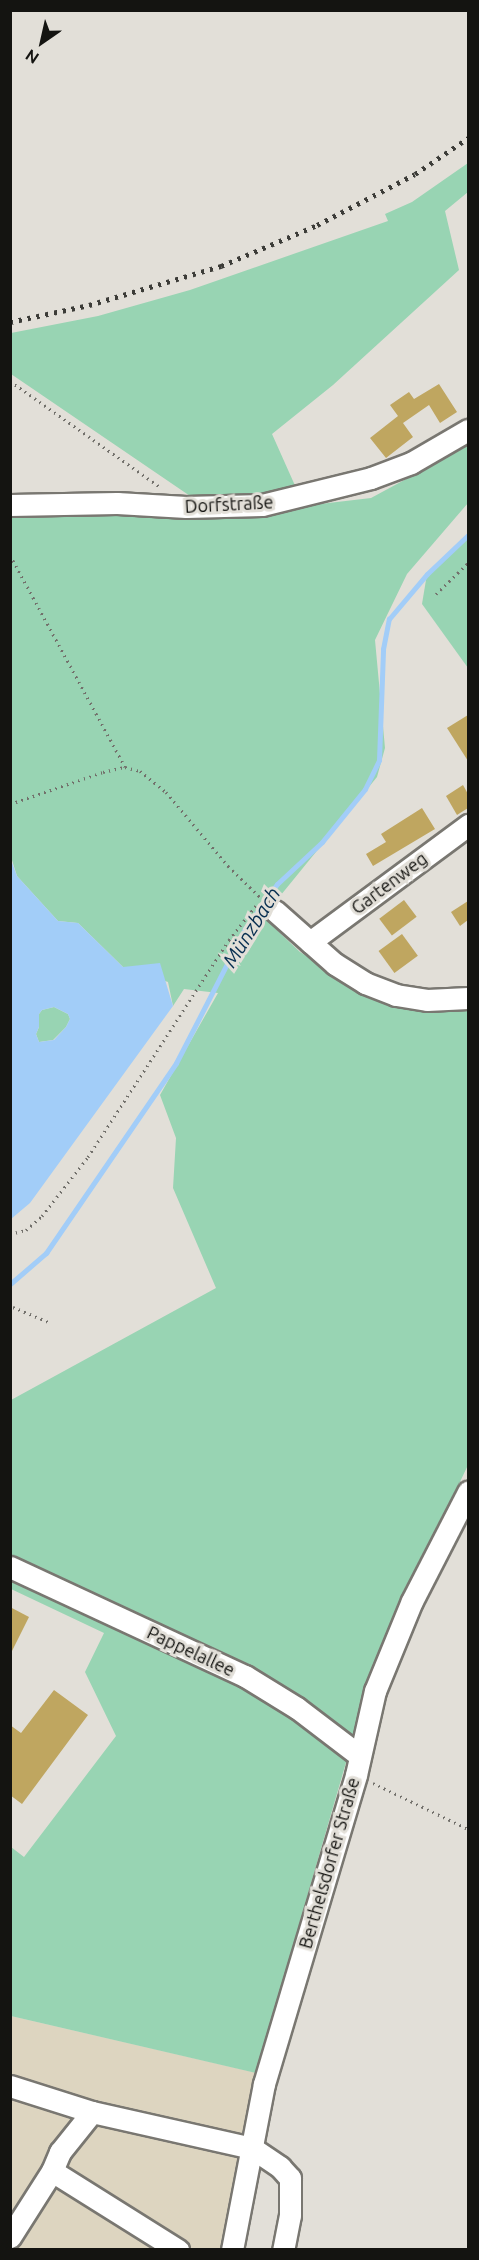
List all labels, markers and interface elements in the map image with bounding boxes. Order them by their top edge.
north arrow [12,12,72,72]
text: N [22,46,42,68]
street label: Dorfstraße [184,491,274,517]
street label: Gartenweg [347,847,431,919]
water label: Münzbach [217,883,285,971]
street label: Pappelallee [144,1621,238,1681]
street label: Berthelsdorfer Straße [294,1775,364,1951]

